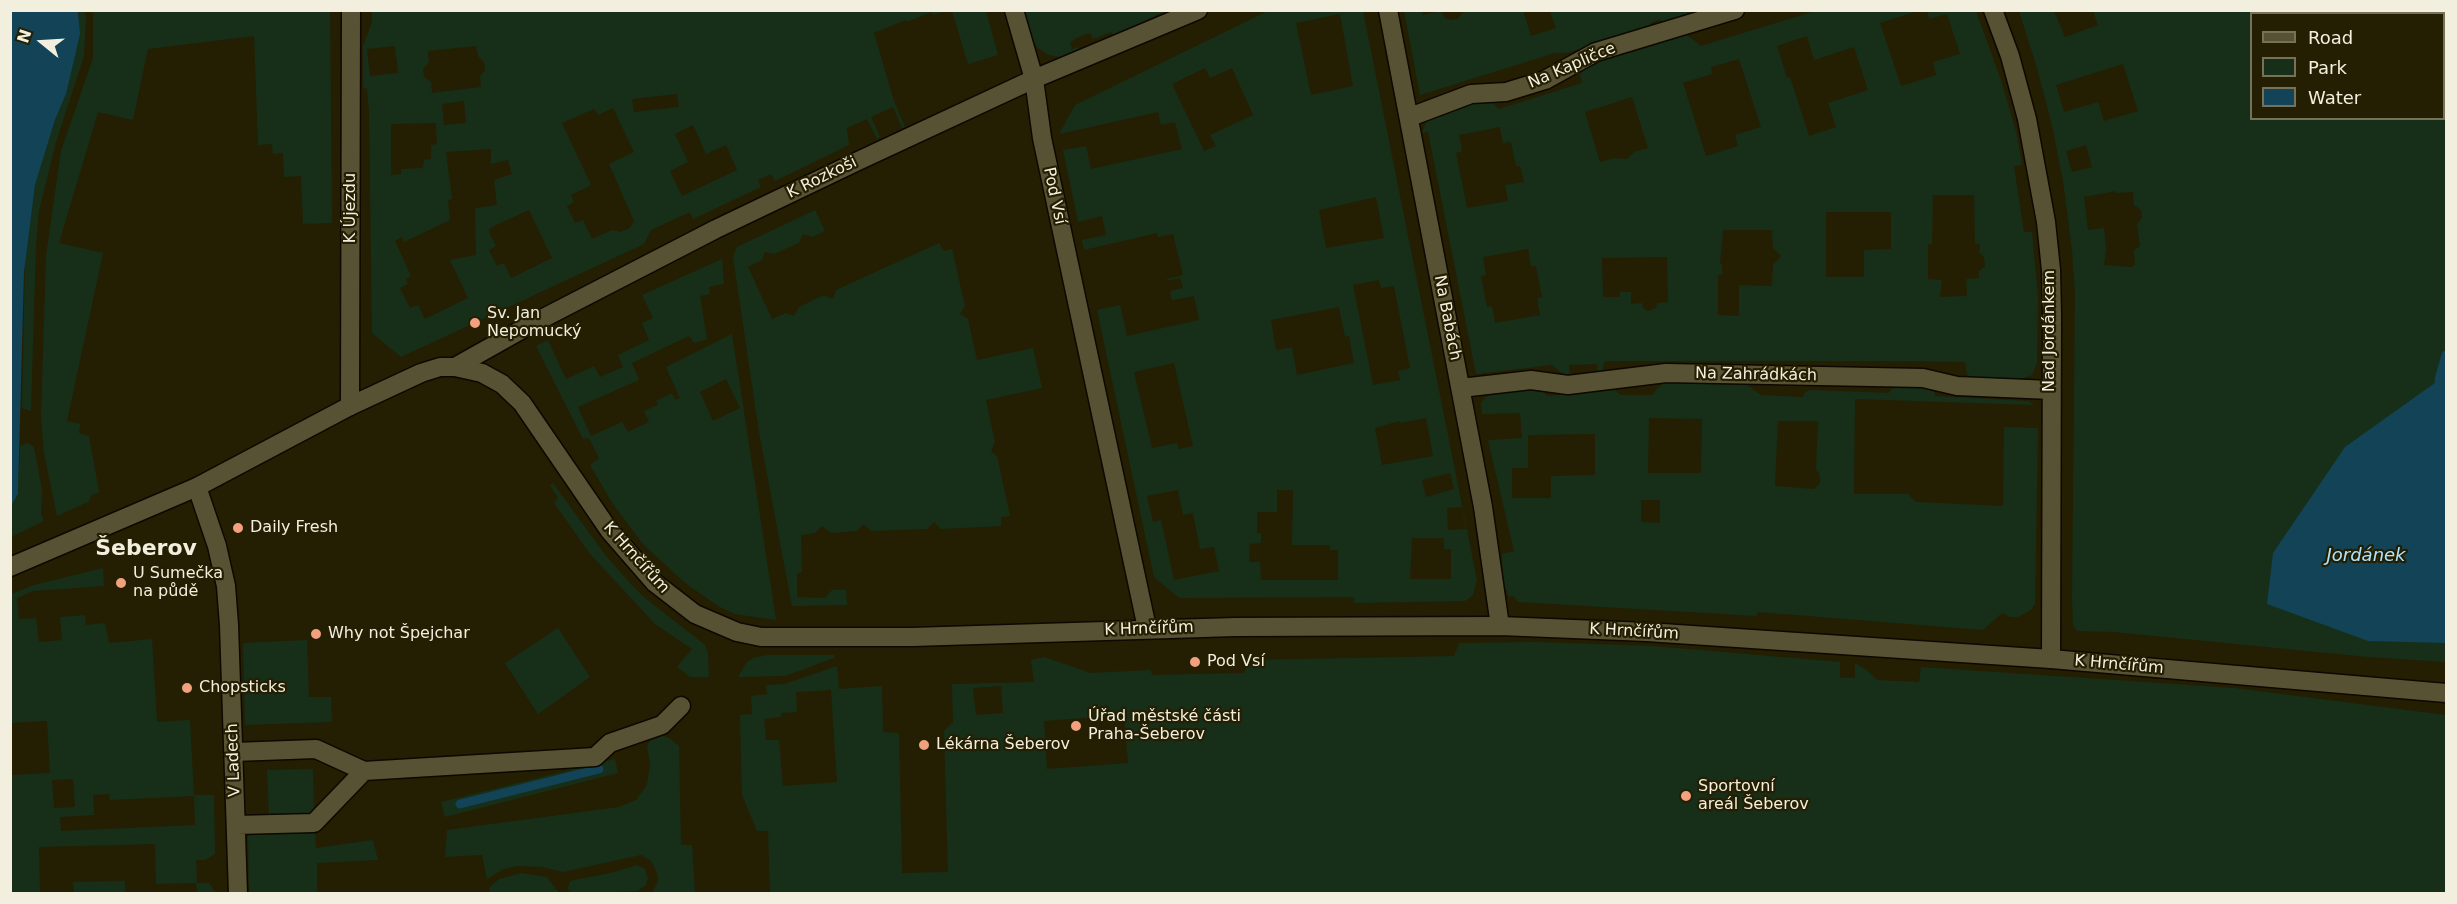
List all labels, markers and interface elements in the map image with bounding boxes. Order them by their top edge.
north arrow [12,12,72,72]
legend [2250,12,2445,120]
text: N [13,27,36,46]
text: Road [2308,27,2353,48]
street label: Na Kapličce [1525,39,1619,93]
text: Park [2308,57,2347,78]
text: Water [2308,87,2361,108]
street label: K Rozkoši [784,153,860,203]
street label: Pod Vsí [1039,166,1069,226]
street label: K Újezdu [341,173,361,243]
street label: Nad Jordánkem [2040,270,2060,392]
street label: Na Babách [1429,274,1465,362]
place label: Sv. Jan Nepomucký [487,304,581,342]
marker: Sv. Jan Nepomucký [468,316,482,330]
street label: Na Zahrádkách [1695,364,1817,386]
place label: Daily Fresh [250,518,338,538]
street label: K Hrnčířům [599,518,673,598]
marker: Daily Fresh [231,521,245,535]
district label: Šeberov [95,536,197,562]
water label: Jordánek [2326,545,2406,567]
place label: U Sumečka na půdě [133,564,223,602]
marker: U Sumečka na půdě [114,576,128,590]
street label: K Hrnčířům [1104,618,1194,640]
street label: K Hrnčířům [1589,620,1679,644]
place label: Why not Špejchar [328,624,470,644]
marker: Why not Špejchar [309,627,323,641]
place label: Pod Vsí [1207,652,1265,672]
street label: K Hrnčířům [2074,652,2164,678]
marker: Pod Vsí [1188,655,1202,669]
place label: Chopsticks [199,678,286,698]
marker: Chopsticks [180,681,194,695]
place label: Úřad městské části Praha-Šeberov [1088,707,1241,745]
marker: Úřad městské části Praha-Šeberov [1069,719,1083,733]
street label: V Ladech [223,723,245,797]
place label: Lékárna Šeberov [936,735,1070,755]
marker: Lékárna Šeberov [917,738,931,752]
place label: Sportovní areál Šeberov [1698,777,1809,815]
marker: Sportovní areál Šeberov [1679,789,1693,803]

